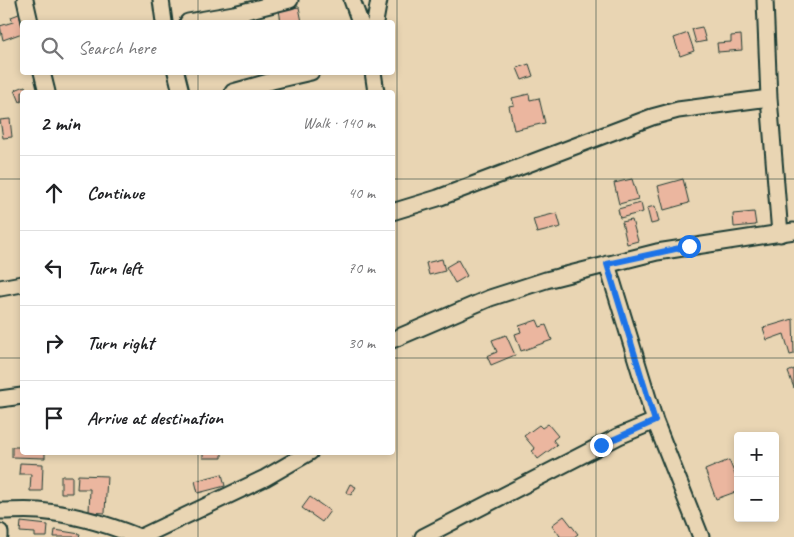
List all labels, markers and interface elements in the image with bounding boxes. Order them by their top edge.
search box [20,20,395,75]
icon: search [38,34,66,62]
text: Search here [78,36,155,60]
text: 2 min [40,110,80,136]
text: Walk · 140 m [303,113,375,133]
icon: ahead [40,179,68,207]
text: Continue [87,181,144,205]
text: 40 m [348,183,375,203]
route start [678,235,701,258]
icon: left [40,254,68,282]
text: Turn left [87,256,142,280]
text: 70 m [348,258,375,278]
icon: right [40,329,68,357]
text: Turn right [87,331,154,355]
text: 30 m [348,333,375,353]
icon: arrive [40,404,68,432]
text: Arrive at destination [87,406,223,430]
map controls [734,432,779,522]
button: + [734,432,779,477]
route end [590,434,613,457]
button: − [734,477,779,522]

